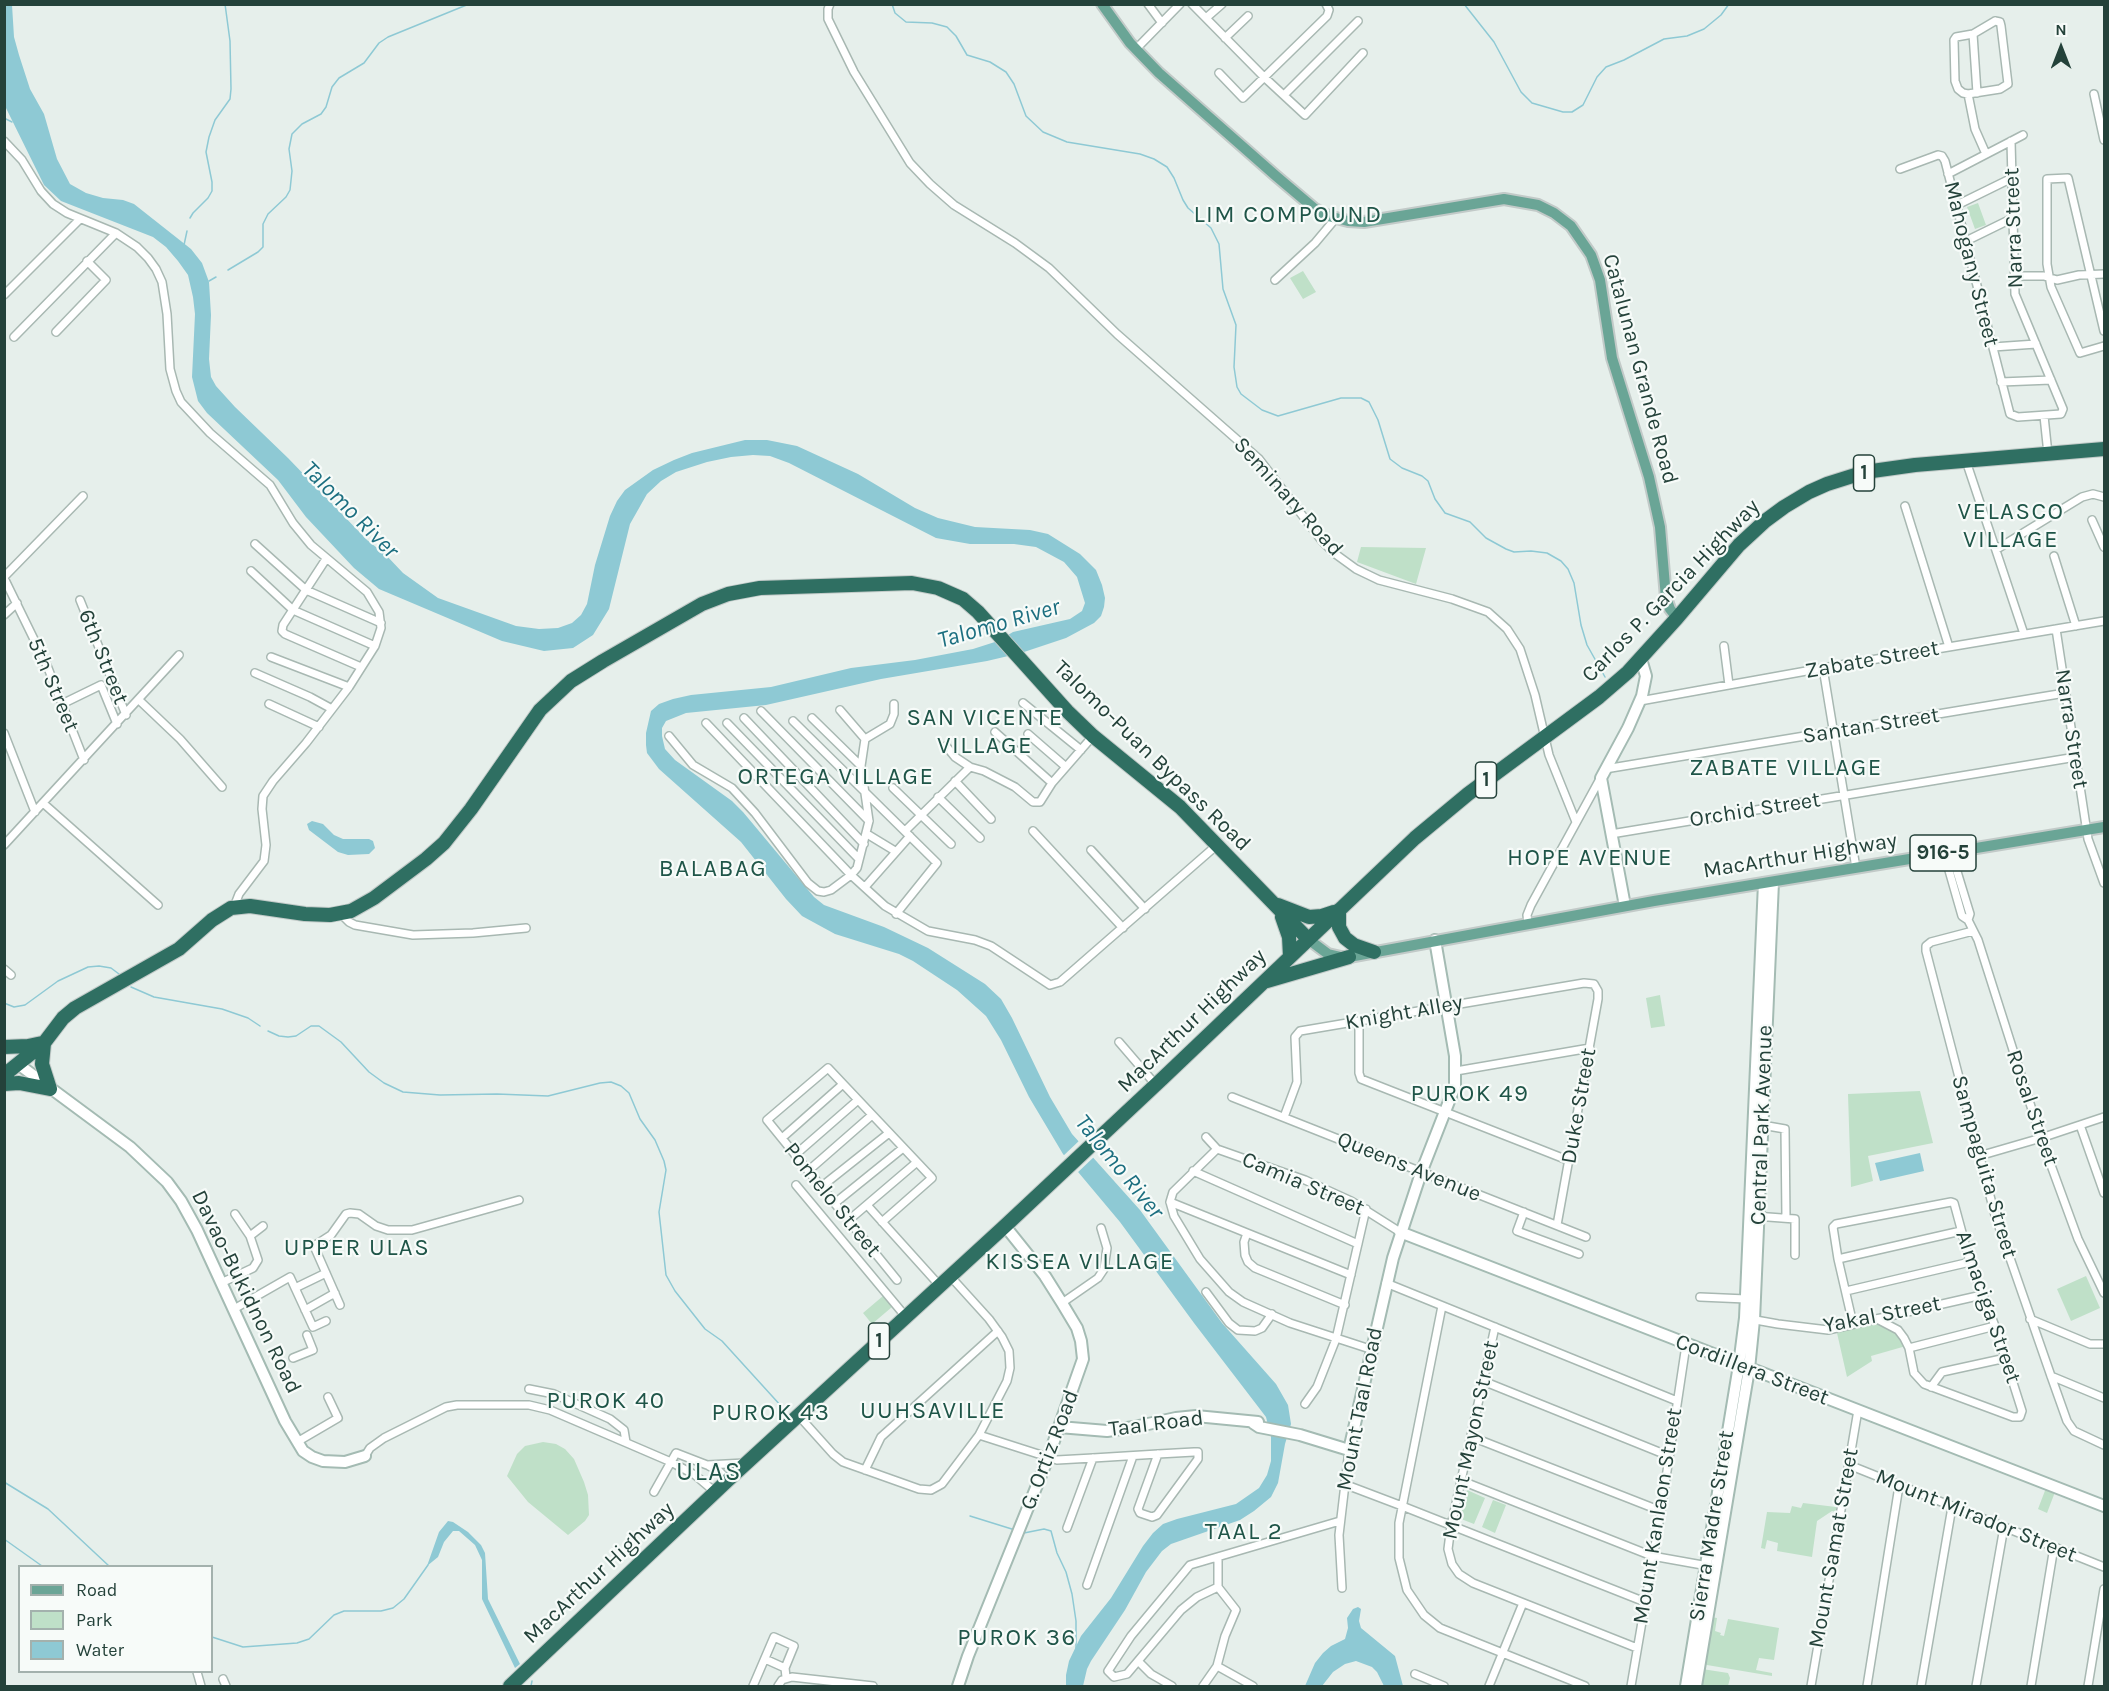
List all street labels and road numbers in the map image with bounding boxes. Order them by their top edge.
street label: Narra Street [1999,167,2029,289]
street label: Mahogany Street [1938,178,2004,350]
street label: Catalunan Grande Road [1597,251,1683,487]
street label: Seminary Road [1228,432,1348,562]
road number: 1 [1854,455,1874,491]
street label: Carlos P. Garcia Highway [1577,494,1765,688]
street label: 6th Street [72,606,134,708]
street label: 5th Street [21,634,85,736]
street label: Zabate Street [1803,635,1941,685]
street label: Talomo-Puan Bypass Road [1048,655,1256,857]
street label: Narra Street [2049,667,2093,791]
street label: Santan Street [1801,702,1941,750]
road number: 1 [1476,762,1496,798]
street label: Orchid Street [1688,787,1822,833]
street label: MacArthur Highway [1701,828,1899,884]
road number: 916-5 [1910,835,1976,871]
street label: MacArthur Highway [1112,943,1272,1099]
street label: Knight Alley [1343,990,1465,1036]
street label: Central Park Avenue [1745,1025,1779,1225]
street label: Duke Street [1556,1046,1602,1166]
street label: Rosal Street [2000,1047,2064,1169]
street label: Sampaguita Street [1945,1072,2023,1262]
street label: Queens Avenue [1333,1126,1485,1208]
street label: Pomelo Street [778,1137,886,1263]
street label: Camia Street [1238,1146,1368,1222]
street label: Davao-Bukidnon Road [185,1186,307,1398]
street label: Almaciga Street [1950,1227,2026,1387]
street label: Yakal Street [1821,1291,1943,1339]
road number: 1 [868,1323,890,1359]
street label: Mount Taal Road [1331,1325,1389,1493]
street label: Cordillera Street [1671,1329,1833,1411]
street label: Mount Mayon Street [1437,1338,1505,1542]
street label: G. Ortiz Road [1015,1386,1085,1514]
street label: Taal Road [1107,1405,1205,1443]
street label: Mount Kanlaon Street [1628,1406,1688,1626]
street label: Sierra Madre Street [1684,1429,1740,1623]
street label: Mount Samat Street [1803,1446,1865,1650]
street label: Mount Mirador Street [1872,1464,2080,1568]
street label: MacArthur Highway [518,1497,680,1649]

